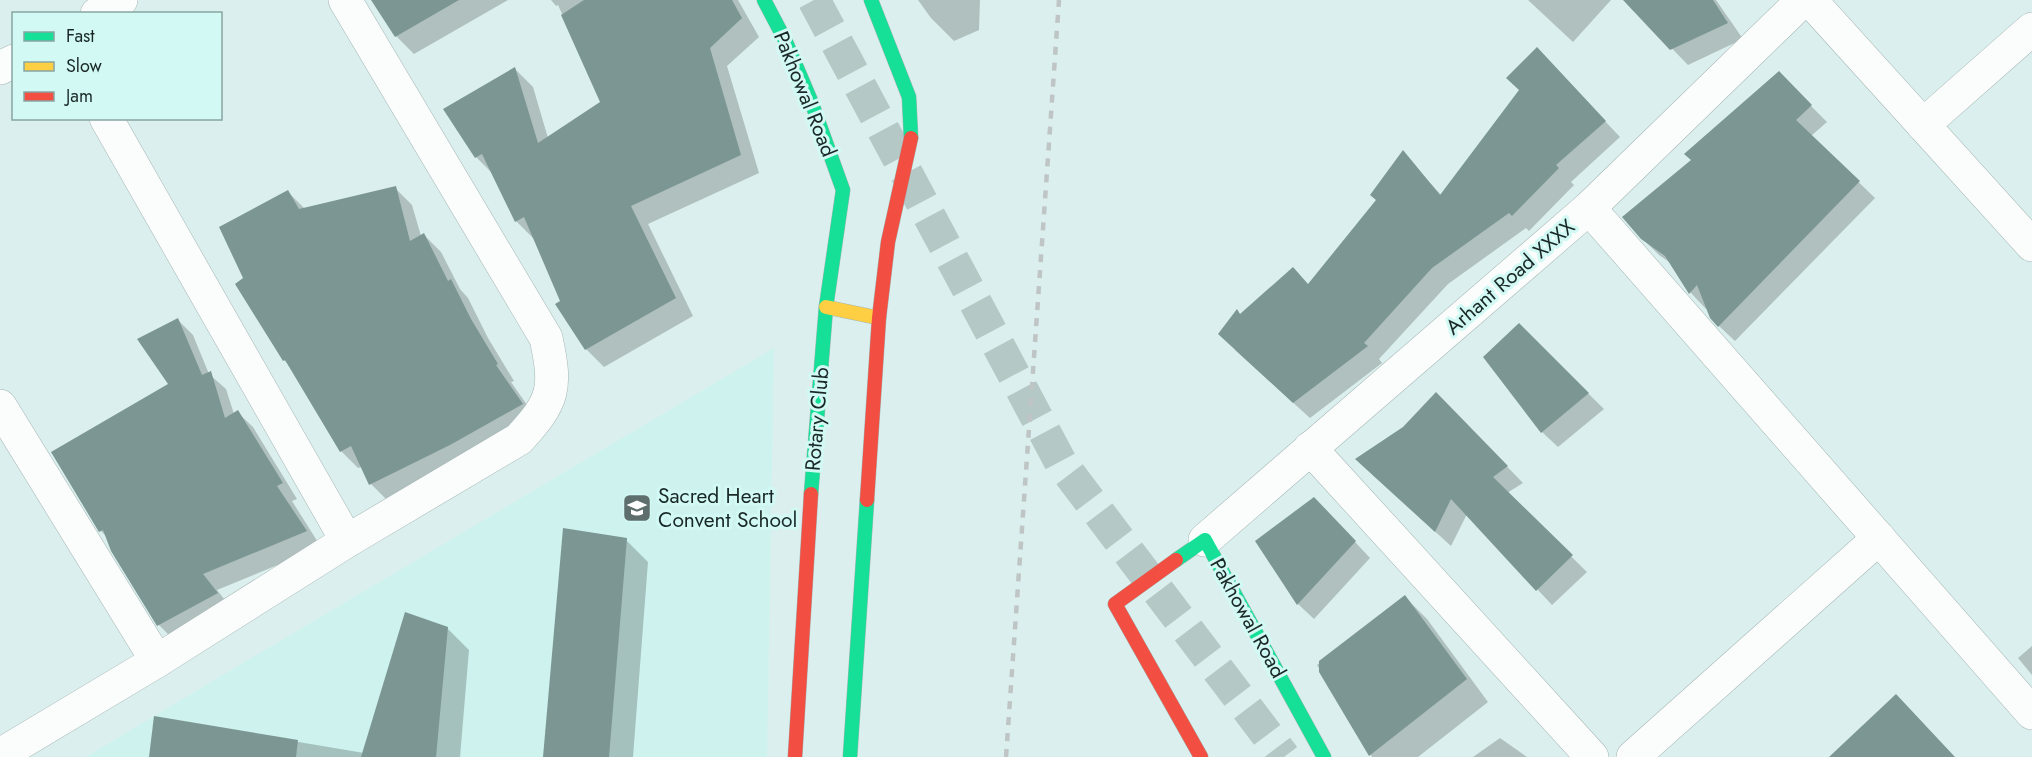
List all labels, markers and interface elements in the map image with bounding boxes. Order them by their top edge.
legend [12,12,222,120]
text: Fast [66,23,95,49]
street label: Pakhowal Road [766,27,844,161]
text: Slow [66,53,103,79]
text: Jam [64,83,93,109]
street label: Arhant Road XXXX [1439,212,1582,342]
street label: Rotary Club [798,366,836,472]
place label: Sacred Heart Convent School [658,481,797,535]
school or university icon: Sacred Heart Convent School [621,492,653,524]
street label: Pakhowal Road [1203,552,1293,684]

